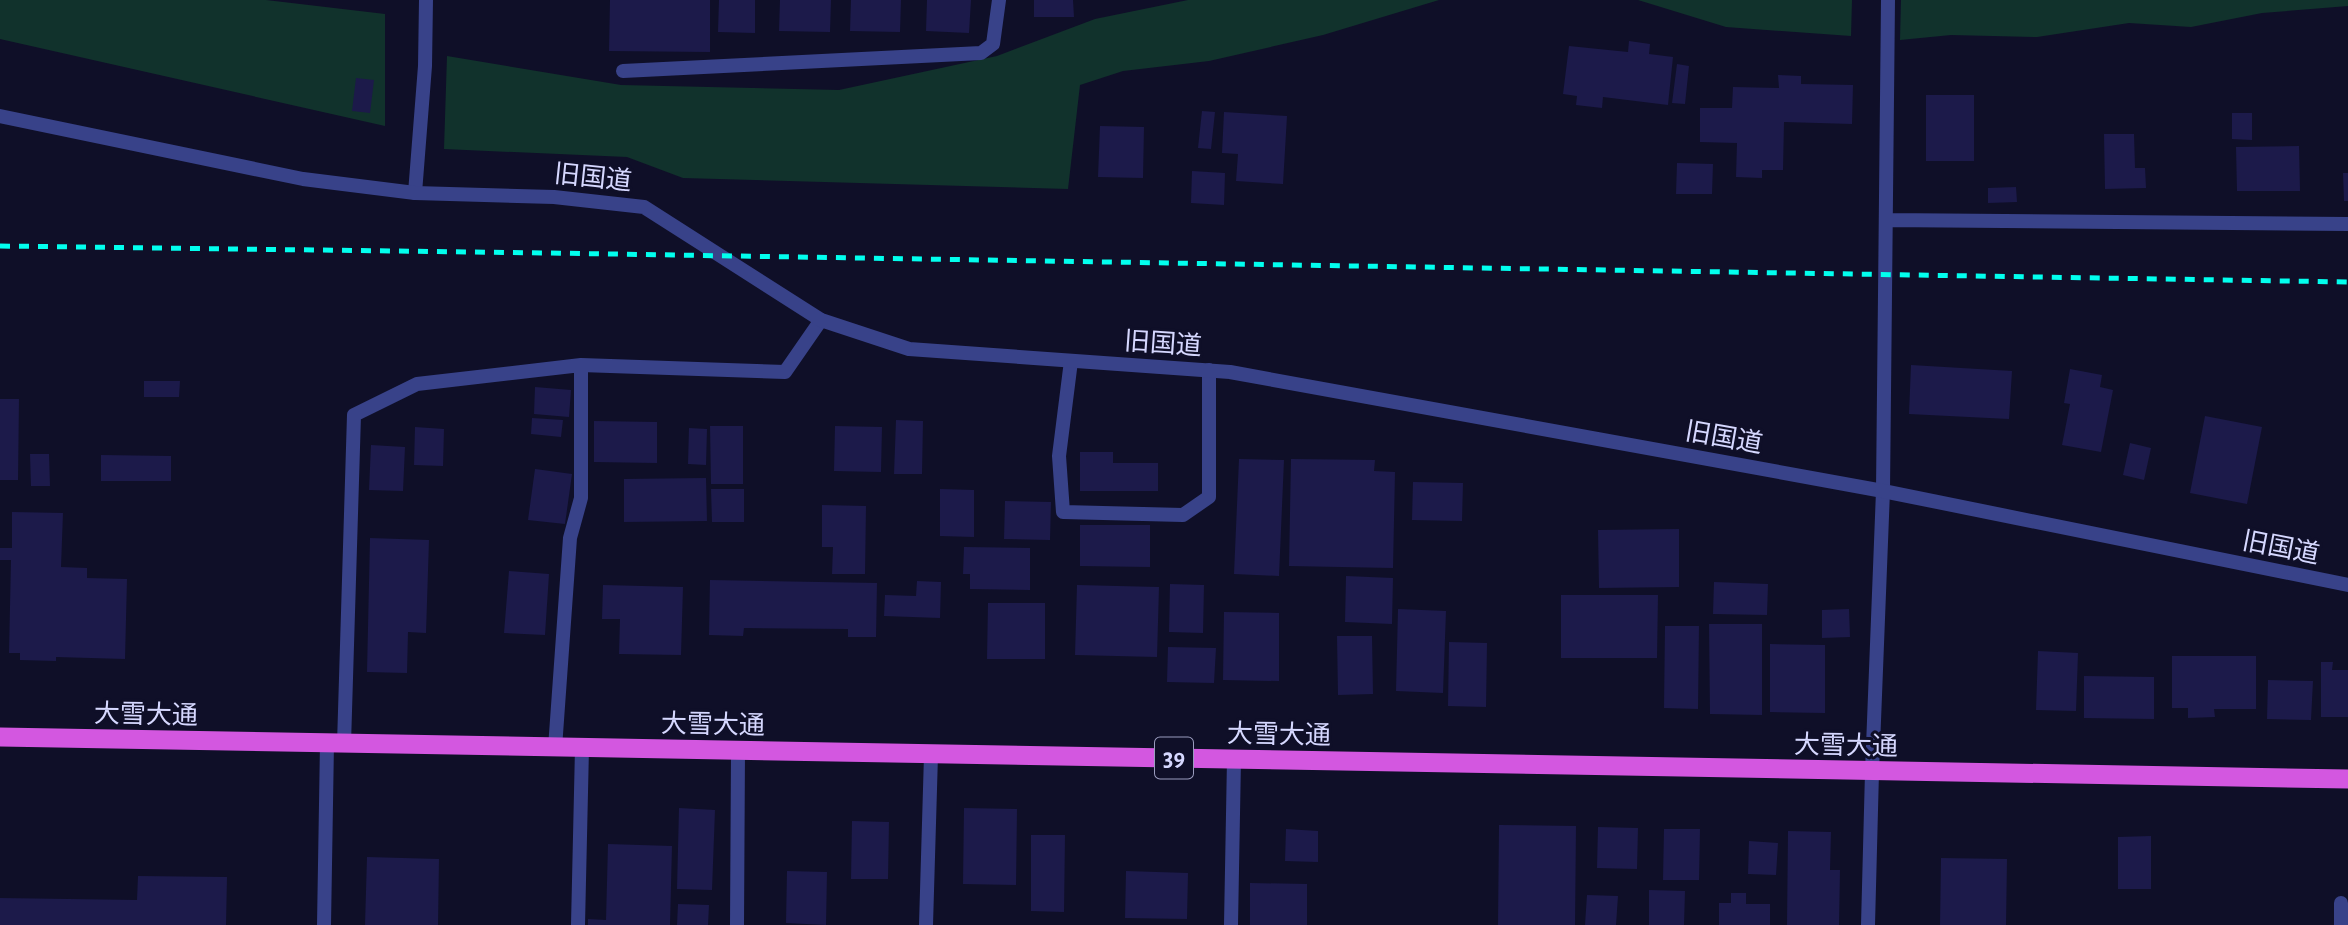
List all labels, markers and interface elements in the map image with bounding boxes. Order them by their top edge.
street label: 旧国道 [553,160,633,195]
street label: 旧国道 [1123,327,1203,360]
street label: 旧国道 [1683,417,1765,458]
street label: 旧国道 [2240,527,2322,568]
street label: 大雪大通 [94,700,198,729]
street label: 大雪大通 [661,710,765,739]
street label: 大雪大通 [1227,720,1331,749]
street label: 大雪大通 [1794,731,1898,760]
road number: 39 [1155,738,1193,778]

